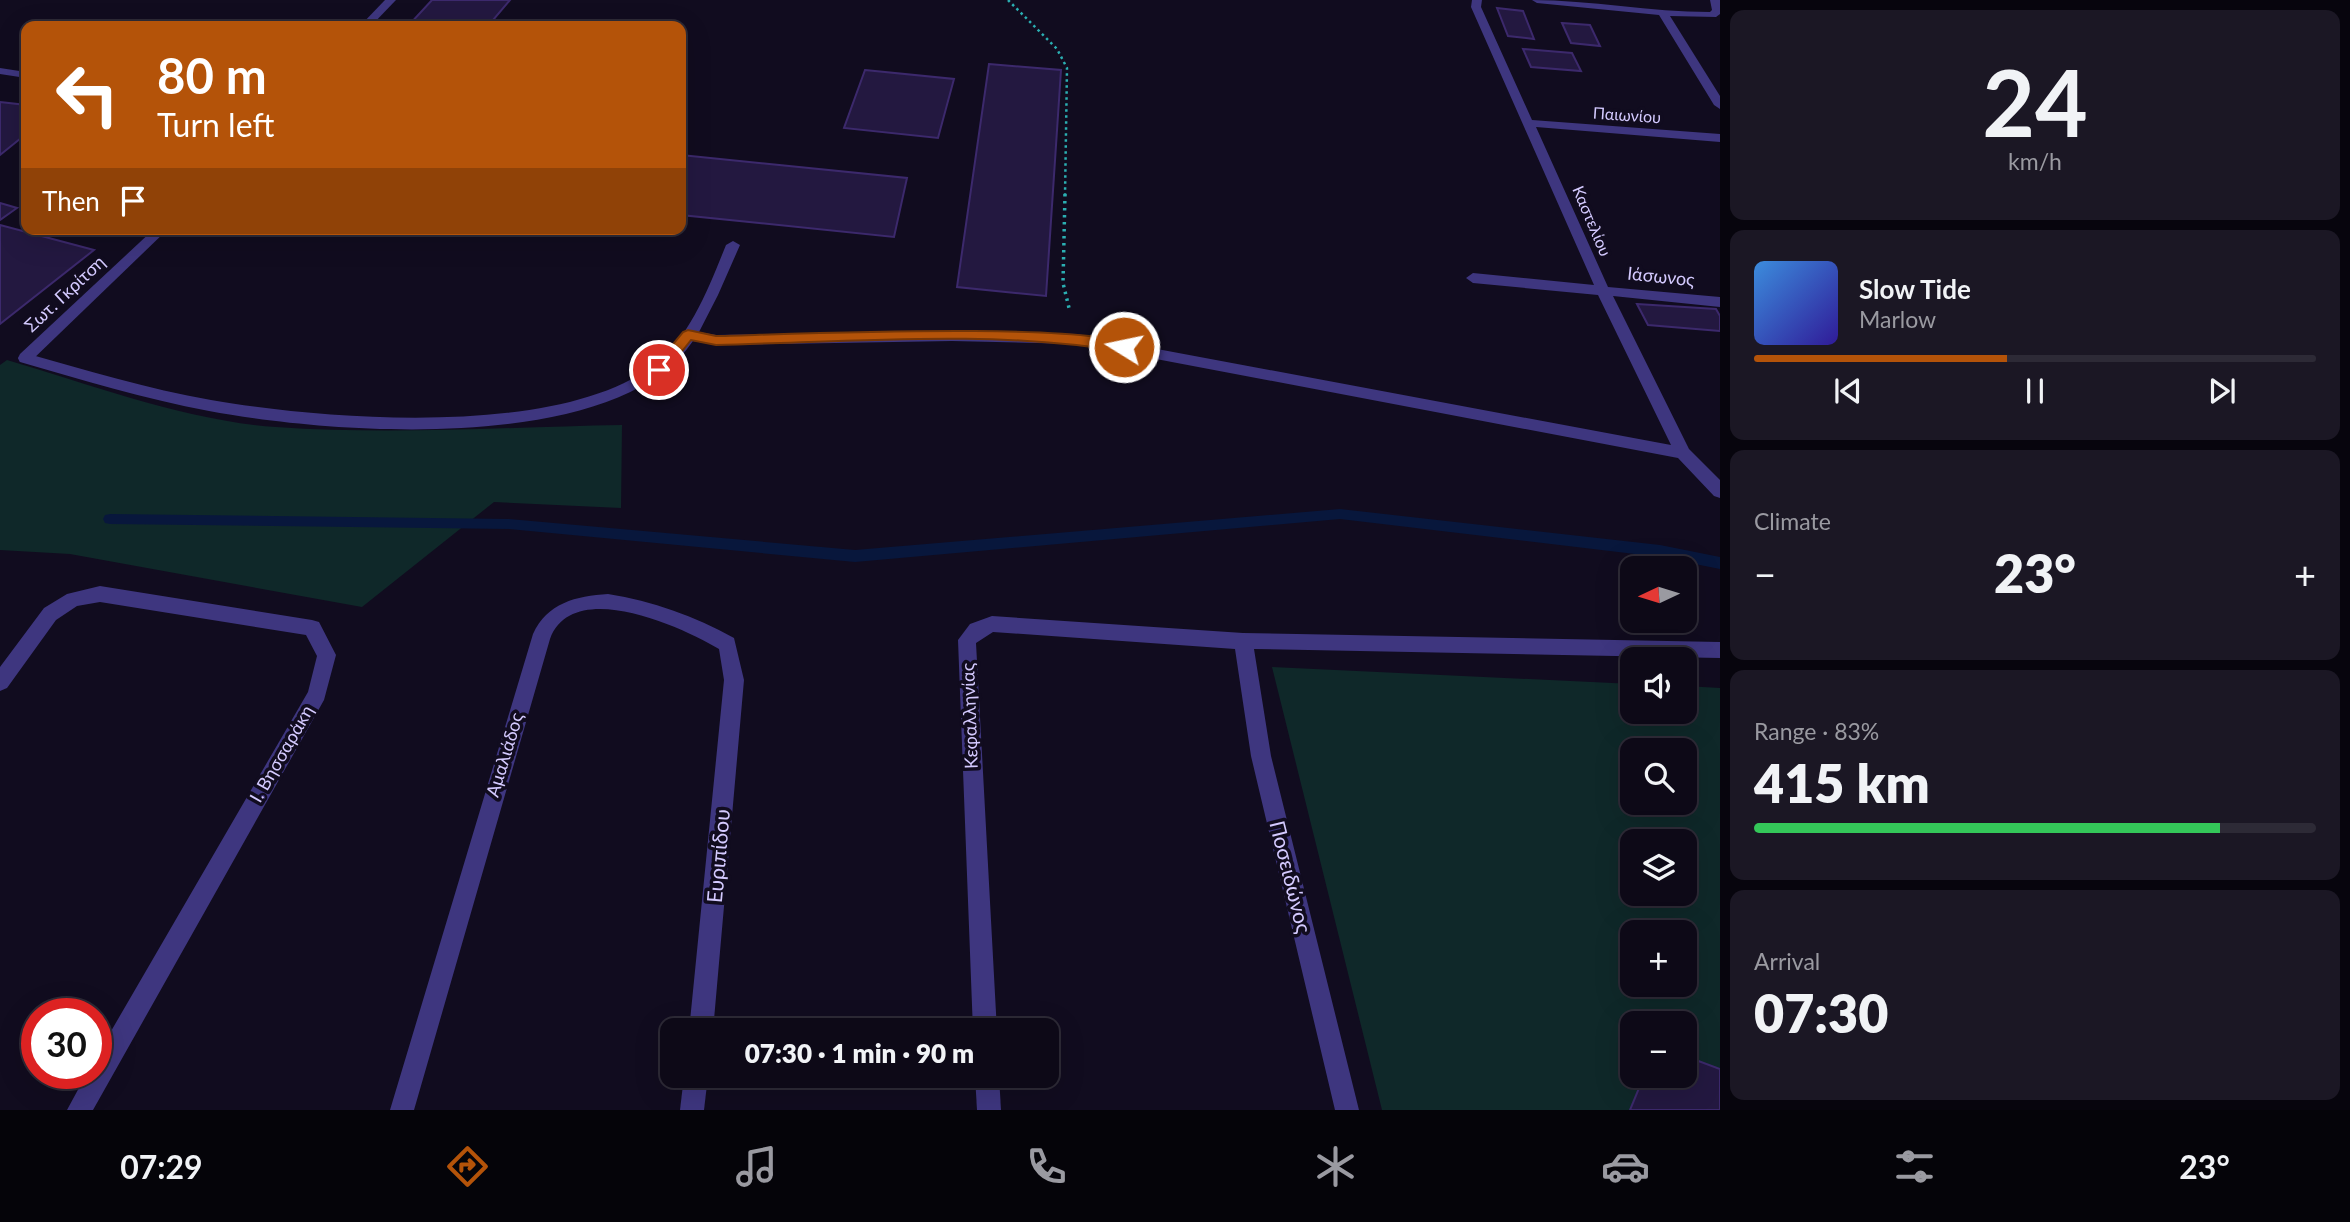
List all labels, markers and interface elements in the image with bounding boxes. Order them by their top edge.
text: 80 m [157,46,267,104]
text: 24 [1982,47,2088,156]
icon: left [42,49,133,140]
street label: Παιωνίου [1592,103,1662,126]
text: Turn left [157,105,274,144]
text: km/h [2008,147,2062,175]
icon: arrive [114,182,152,220]
street label: Καστελίου [1569,183,1616,259]
text: Then [42,185,100,217]
street label: Σωτ. Γκρίτση [19,250,109,336]
street label: Ιάσωνος [1626,262,1696,291]
text: Slow Tide [1859,273,1971,305]
text: Marlow [1859,305,1936,333]
position arrow [1087,310,1161,384]
pin [629,340,689,400]
icon: arrive [640,351,678,389]
icon: previous [1829,372,1867,410]
icon: pause [2016,372,2054,410]
icon: next [2203,372,2241,410]
text: Climate [1754,507,1831,535]
text: 23° [1994,542,2076,604]
text: − [1754,551,1776,597]
text: + [2294,551,2316,597]
north arrow [1620,556,1698,634]
map controls [1620,556,1697,1088]
button: sound [1620,647,1697,724]
street label: Κεφαλληνίας [956,662,982,769]
street label: Ι. Βησσαράκη [244,701,318,806]
street label: Αμαλιάδος [481,709,527,800]
text: Range · 83% [1754,717,1879,745]
button: search [1620,738,1697,815]
text: 415 km [1754,752,1930,814]
street label: Ευριπίδου [701,808,734,904]
street label: Ποσειδώνος [1265,818,1318,936]
button: layers [1620,829,1697,906]
button: + [1620,920,1697,997]
text: Arrival [1754,947,1820,975]
text: 07:30 [1754,982,1888,1044]
speed limit sign: 30 [21,998,112,1089]
button: − [1620,1011,1697,1088]
text: 07:30 · 1 min · 90 m [745,1037,974,1069]
icon: directions [443,1142,492,1191]
icon: music [732,1142,781,1191]
icon: phone [1022,1142,1071,1191]
icon: climate [1311,1142,1360,1191]
icon: car [1601,1142,1650,1191]
icon: filters [1890,1142,1939,1191]
text: 07:29 [120,1147,203,1186]
text: 23° [2179,1147,2230,1186]

